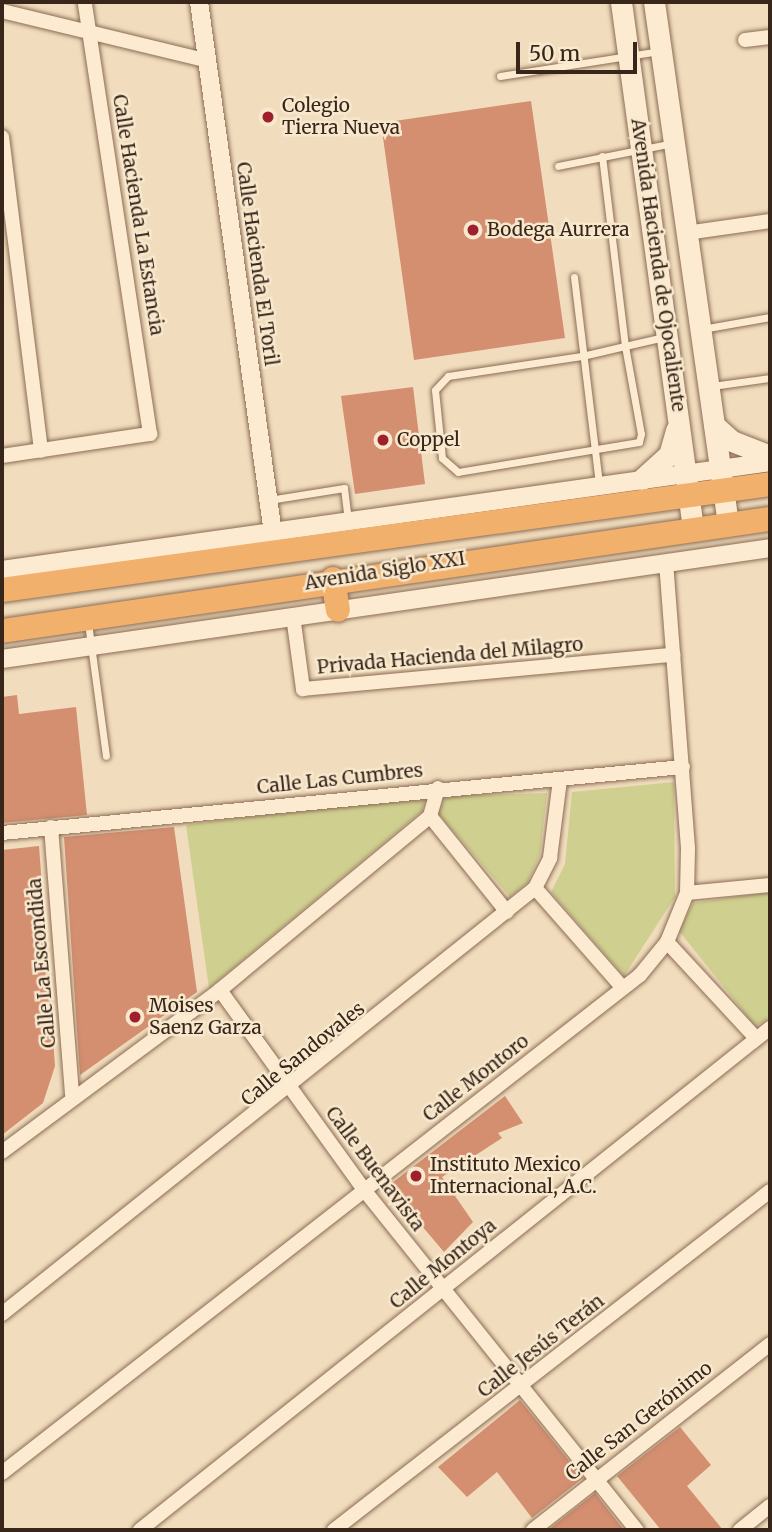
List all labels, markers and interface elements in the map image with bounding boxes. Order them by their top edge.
scale bar [520,28,641,72]
text: 50 m [529,40,580,67]
street label: Calle Hacienda La Estancia [108,93,168,337]
place label: Colegio Tierra Nueva [282,95,400,139]
marker: Colegio Tierra Nueva [260,109,276,125]
street label: Avenida Hacienda de Ojocaliente [626,117,690,413]
street label: Calle Hacienda El Toril [231,161,283,367]
place label: Bodega Aurrera [487,219,629,241]
marker: Bodega Aurrera [465,222,481,238]
place label: Coppel [397,429,460,451]
marker: Coppel [375,432,391,448]
street label: Avenida Siglo XXI [303,547,467,595]
street label: Privada Hacienda del Milagro [316,633,584,679]
street label: Calle Las Cumbres [256,759,424,799]
street label: Calle La Escondida [23,877,61,1049]
place label: Moises Saenz Garza [149,995,262,1039]
street label: Calle Sandovales [237,997,369,1111]
marker: Moises Saenz Garza [127,1009,143,1025]
street label: Calle Montoro [418,1030,534,1126]
street label: Calle Buenavista [321,1102,429,1236]
place label: Instituto Mexico Internacional, A.C. [430,1154,597,1198]
marker: Instituto Mexico Internacional, A.C. [408,1168,424,1184]
street label: Calle Montoya [385,1214,501,1314]
street label: Calle Jesús Terán [473,1290,609,1402]
street label: Calle San Gerónimo [561,1357,717,1485]

